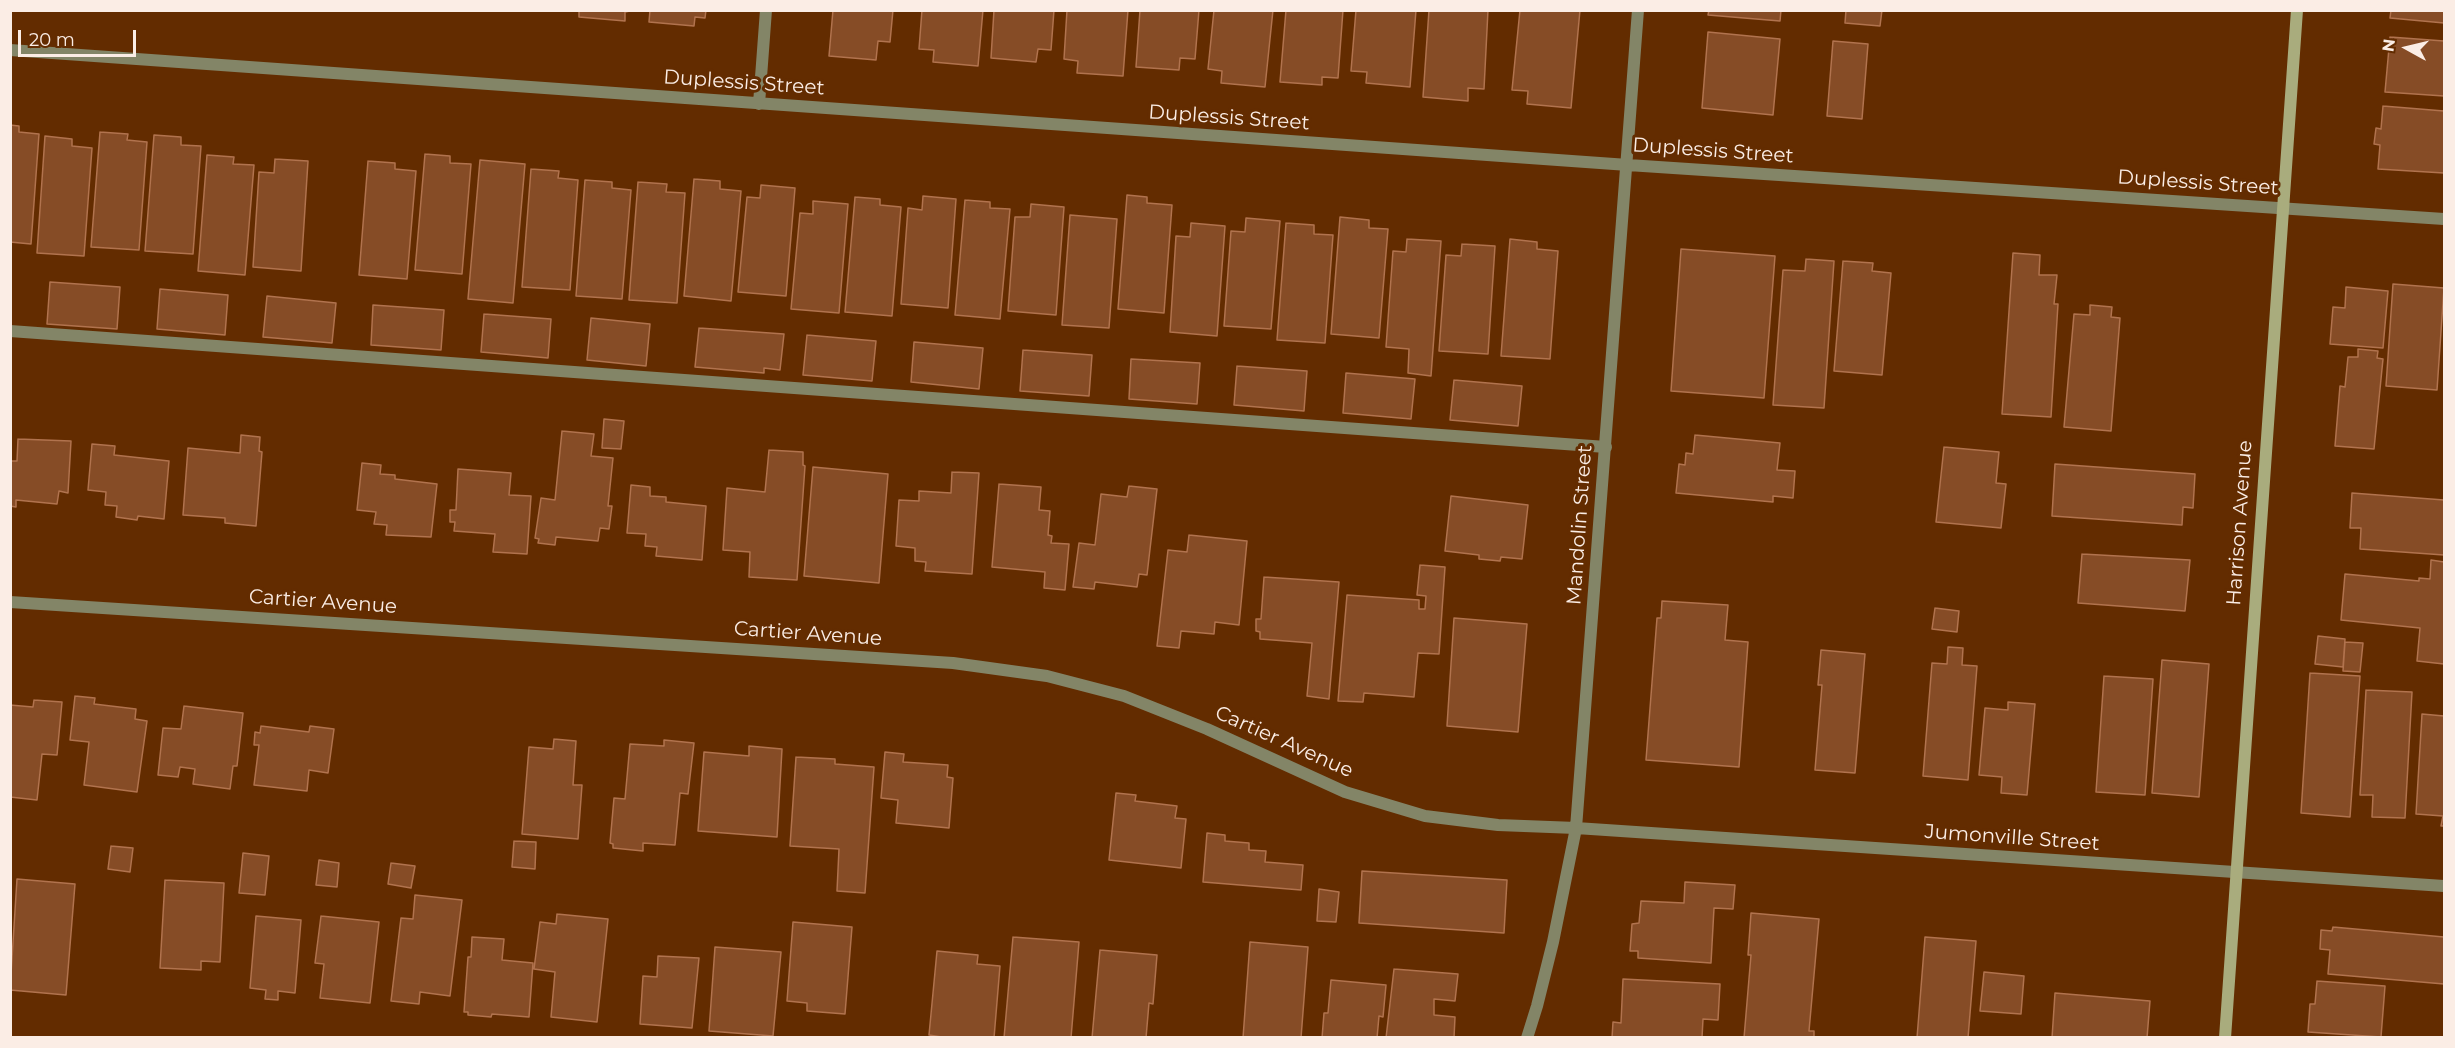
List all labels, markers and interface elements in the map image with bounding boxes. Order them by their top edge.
scale bar [21,18,140,56]
north arrow [2377,18,2437,78]
text: 20 m [29,29,75,51]
text: N [2378,38,2399,53]
street label: Duplessis Street [663,65,825,101]
street label: Duplessis Street [1148,100,1310,136]
street label: Duplessis Street [1632,133,1794,169]
street label: Duplessis Street [2117,165,2279,201]
street label: Harrison Avenue [2222,440,2258,606]
street label: Mandolin Street [1562,444,1598,606]
street label: Cartier Avenue [248,585,398,619]
street label: Cartier Avenue [733,617,883,651]
street label: Cartier Avenue [1211,701,1357,783]
street label: Jumonville Street [1924,820,2100,856]

